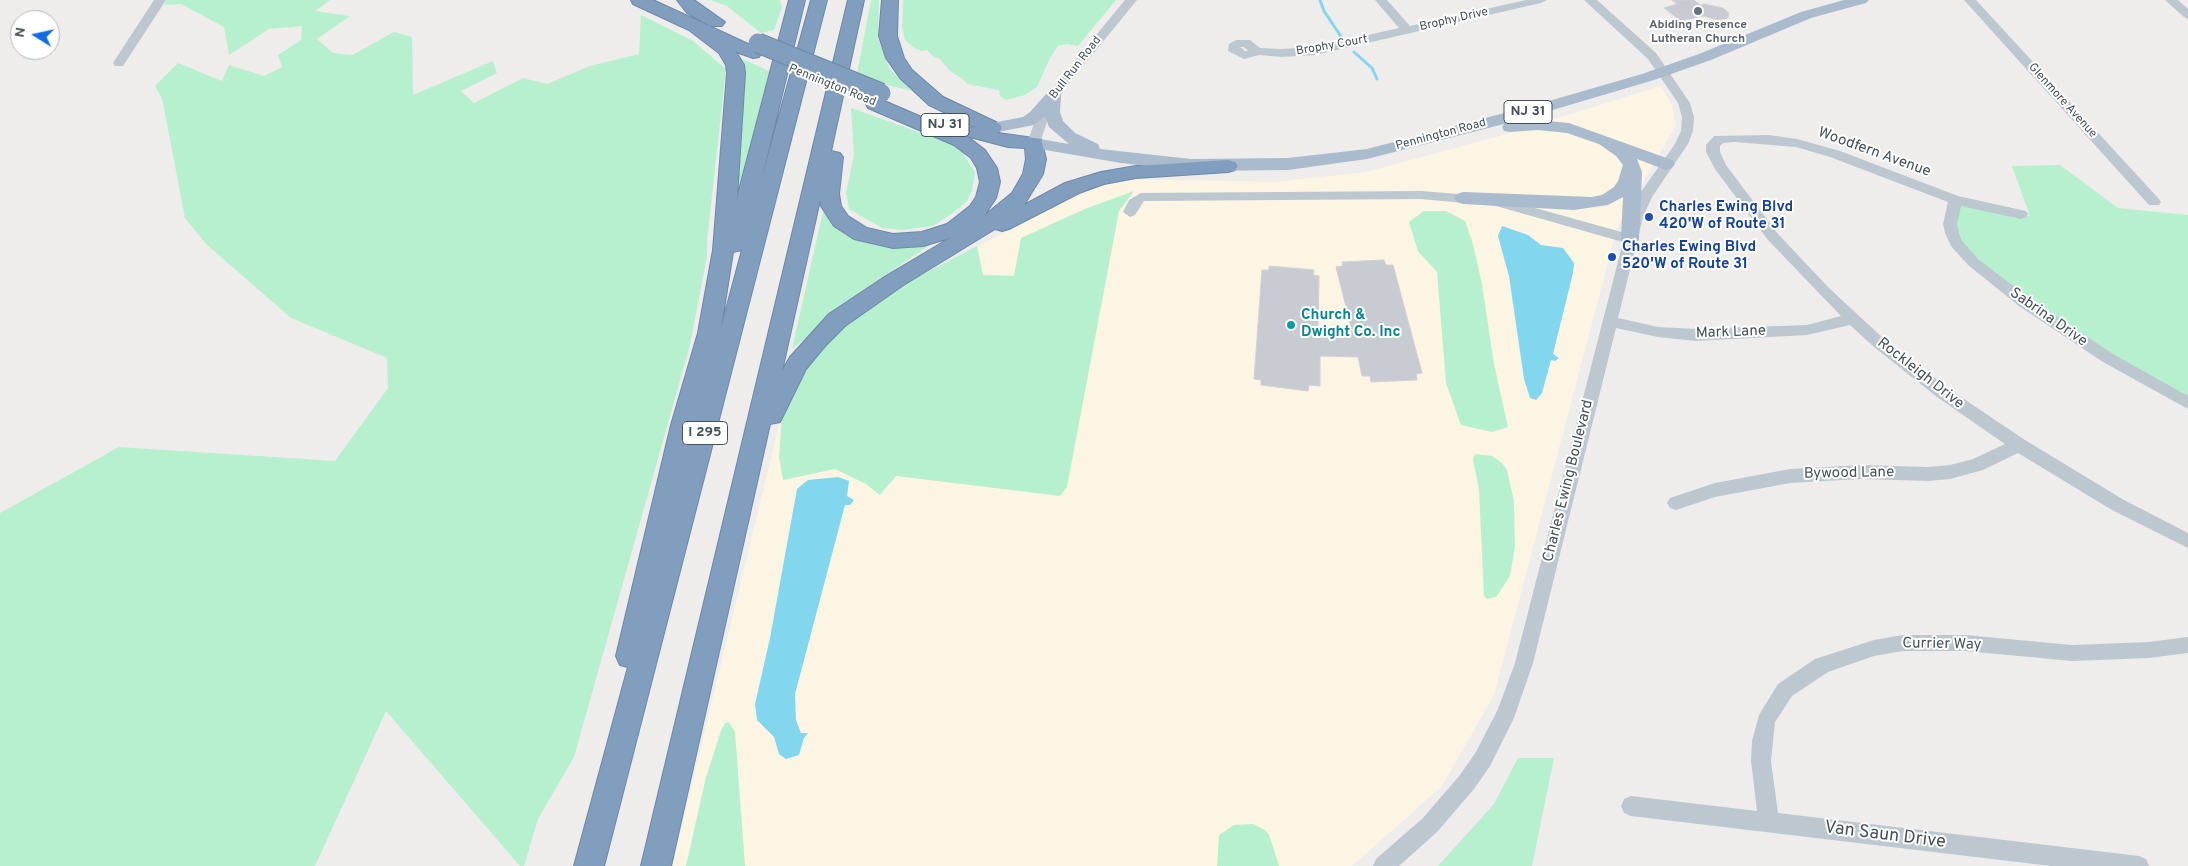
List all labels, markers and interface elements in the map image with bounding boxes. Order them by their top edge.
street label: Brophy Drive [1418,5,1490,35]
marker: Abiding Presence Lutheran Church [1692,5,1704,17]
north arrow [10,10,60,60]
place label: Abiding Presence Lutheran Church [1649,19,1747,47]
text: N [11,26,30,39]
street label: Brophy Court [1295,33,1369,59]
street label: Bull Run Road [1047,34,1105,102]
street label: Glenmore Avenue [2025,61,2099,141]
street label: Pennington Road [786,62,878,110]
road number: NJ 31 [1504,100,1552,124]
road number: NJ 31 [921,114,969,136]
street label: Pennington Road [1394,116,1488,154]
street label: Woodfern Avenue [1815,124,1933,182]
place label: Charles Ewing Blvd 420'W of Route 31 [1659,199,1793,234]
marker: Charles Ewing Blvd 420'W of Route 31 [1643,211,1655,223]
place label: Charles Ewing Blvd 520'W of Route 31 [1622,239,1756,274]
marker: Charles Ewing Blvd 520'W of Route 31 [1606,251,1618,263]
street label: Sabrina Drive [2006,285,2090,351]
place label: Church & Dwight Co. Inc [1301,307,1401,342]
marker: Church & Dwight Co. Inc [1285,319,1297,331]
street label: Mark Lane [1696,323,1766,343]
street label: Rockleigh Drive [1873,334,1967,414]
street label: Charles Ewing Boulevard [1540,398,1598,564]
road number: I 295 [682,422,728,444]
street label: Bywood Lane [1804,464,1894,484]
street label: Currier Way [1902,635,1982,655]
street label: Van Saun Drive [1823,818,1947,854]

